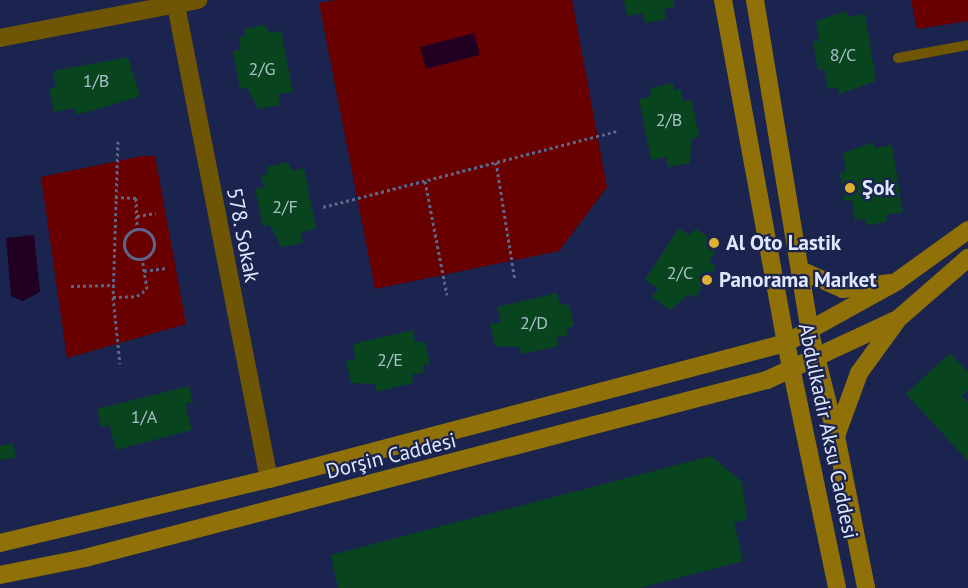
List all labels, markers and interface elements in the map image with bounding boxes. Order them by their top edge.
house number: 8/C [830,44,856,66]
house number: 2/G [248,58,276,80]
house number: 1/B [83,70,109,92]
house number: 2/B [656,109,682,131]
place label: Şok [862,175,895,201]
marker: Şok [843,181,857,195]
street label: 578. Sokak [221,185,265,285]
house number: 2/F [272,196,298,218]
place label: Al Oto Lastik [726,230,841,256]
marker: Al Oto Lastik [707,236,721,250]
house number: 2/C [667,262,693,284]
place label: Panorama Market [719,267,877,293]
marker: Panorama Market [700,273,714,287]
house number: 2/D [520,312,548,334]
street label: Abdulkadir Aksu Caddesi [793,321,863,541]
house number: 2/E [377,349,403,371]
house number: 1/A [131,406,157,428]
street label: Dorşin Caddesi [323,428,459,484]

